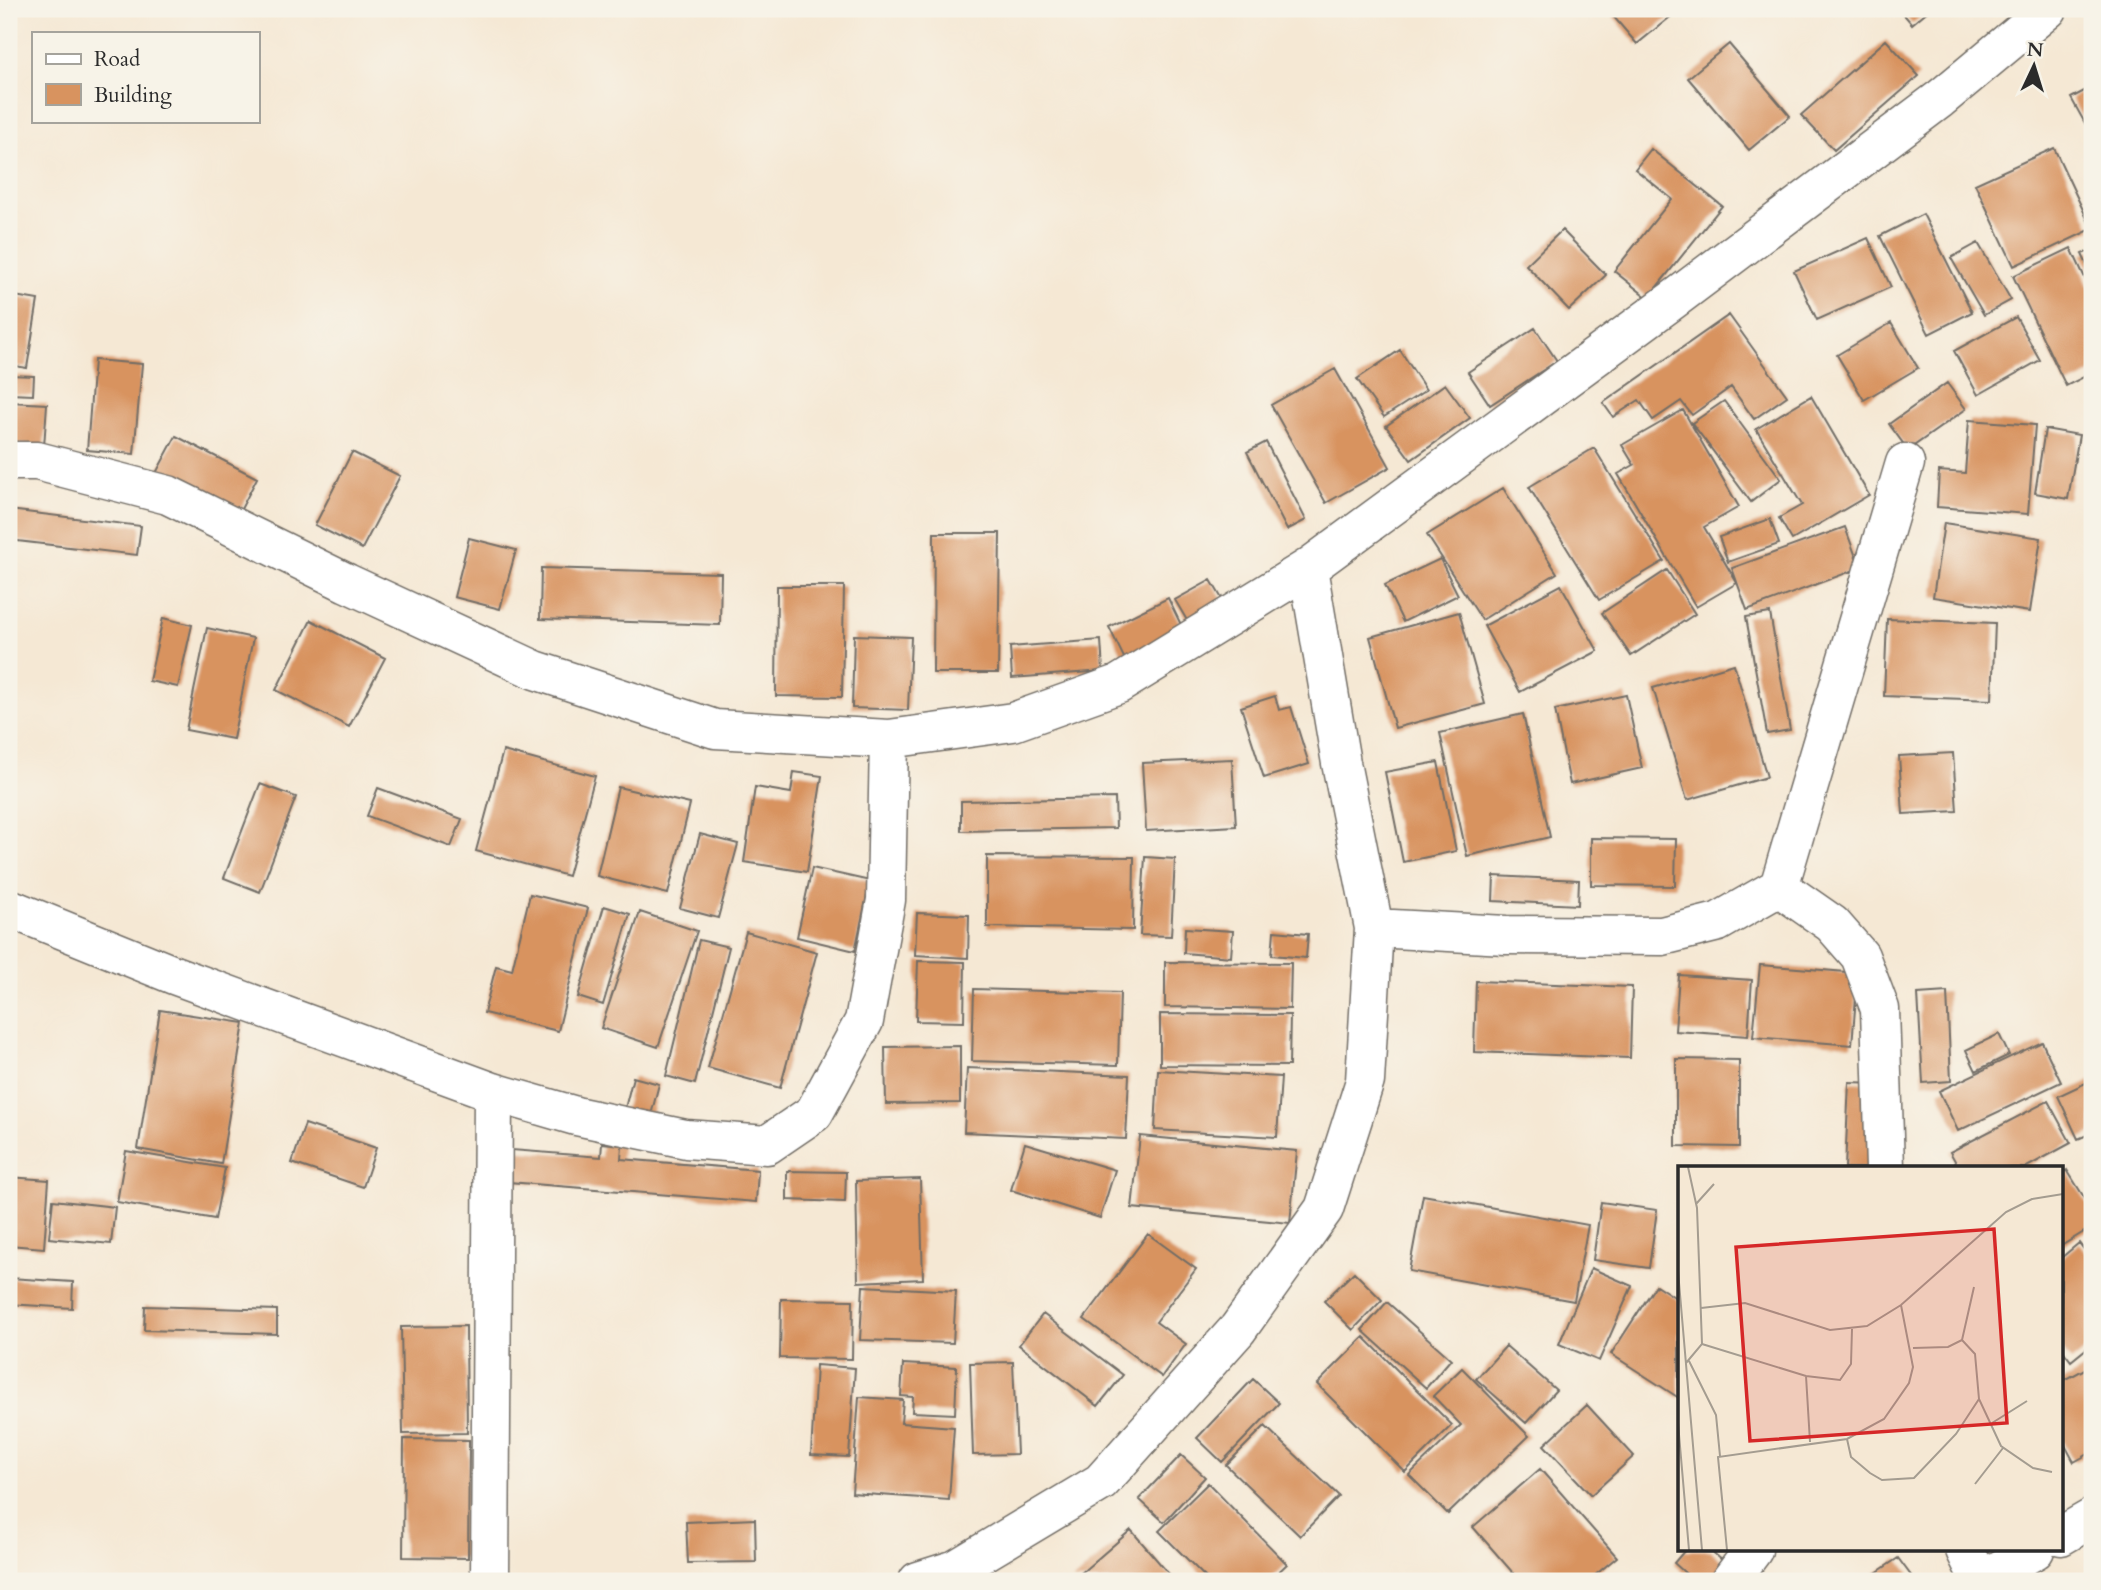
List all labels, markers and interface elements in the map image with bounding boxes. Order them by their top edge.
legend [32,32,259,122]
north arrow [2000,32,2070,102]
text: N [2026,36,2045,64]
text: Road [94,45,140,74]
text: Building [94,81,172,110]
inset map [1678,1166,2062,1552]

